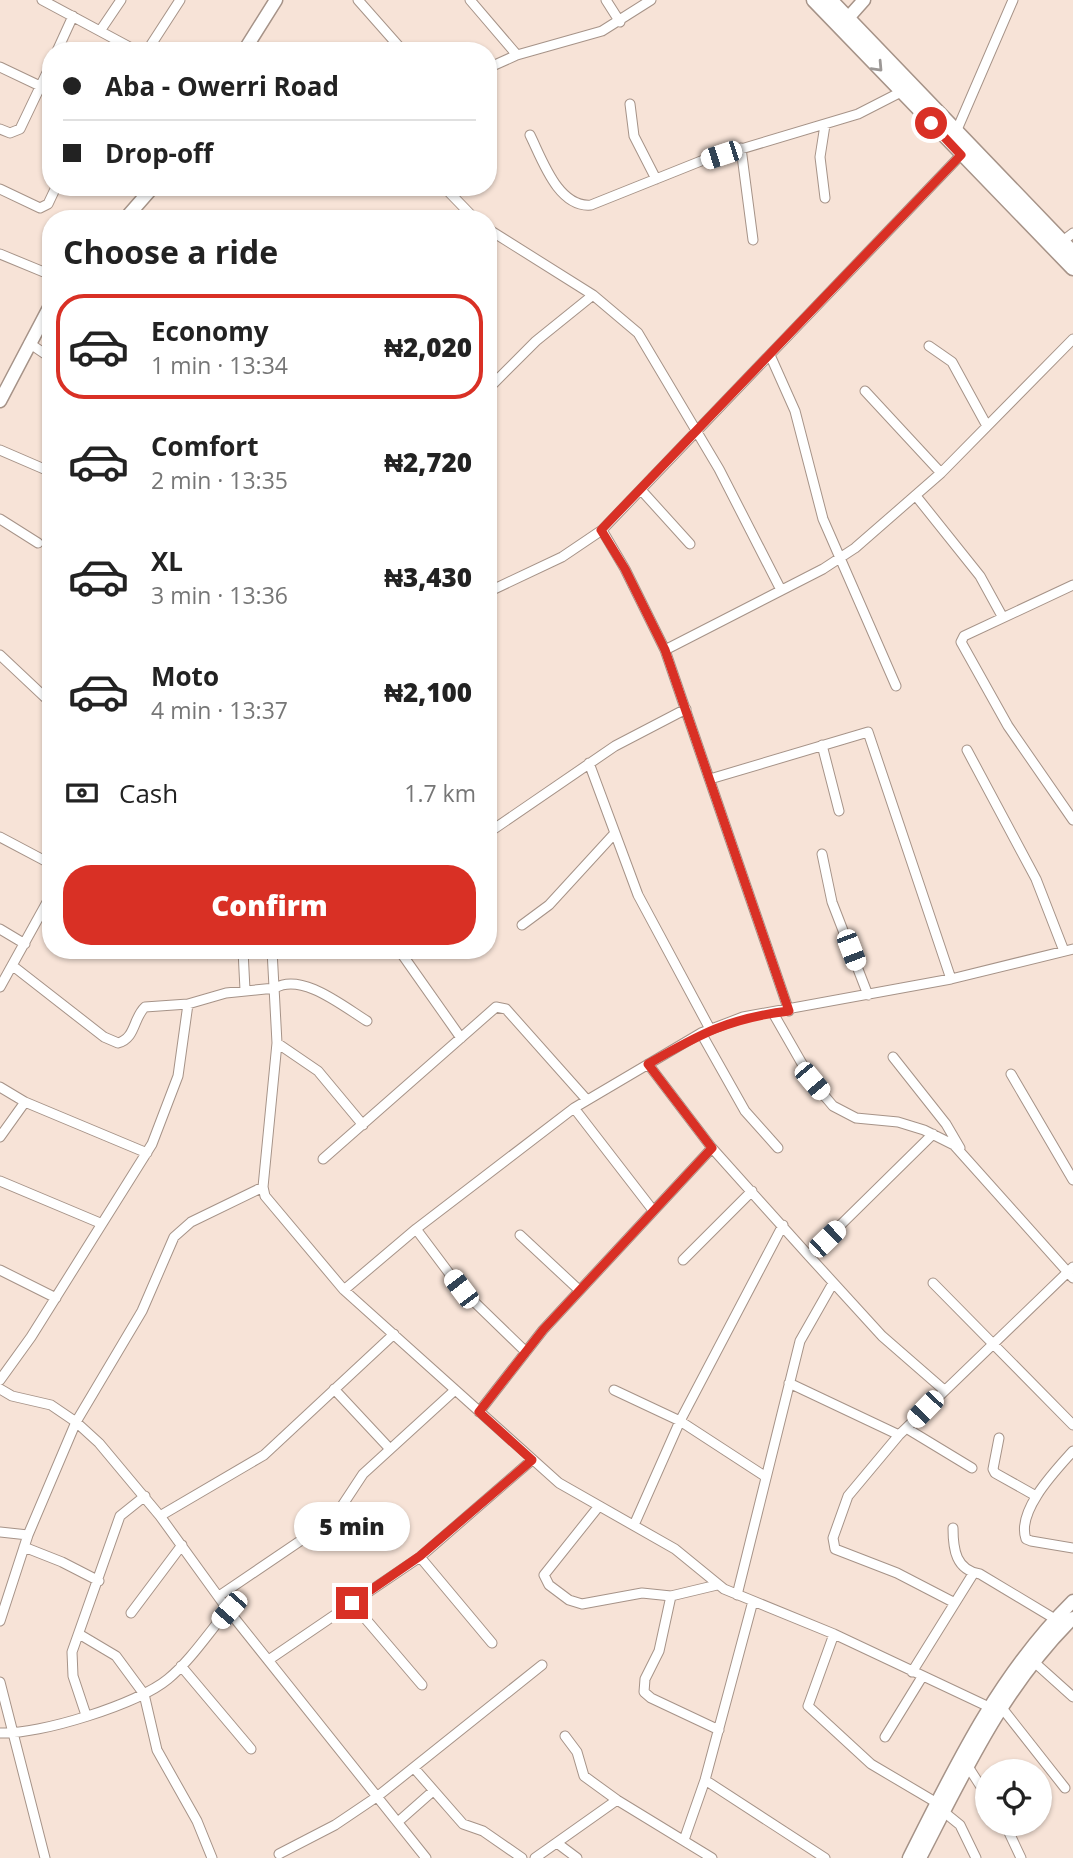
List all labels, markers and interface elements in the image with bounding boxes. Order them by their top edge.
one-way arrow [869,59,882,72]
text: Aba - Owerri Road [105,68,339,104]
route start [915,107,947,139]
text: Drop-off [105,135,213,171]
car [698,139,745,171]
text: Choose a ride [63,230,278,273]
text: Economy [151,313,269,349]
icon: car [67,315,130,378]
text: ₦2,020 [384,329,472,365]
text: 1 min · 13:34 [151,349,288,381]
text: Comfort [151,428,258,464]
icon: car [67,430,130,493]
text: ₦2,720 [384,444,472,480]
text: 2 min · 13:35 [151,464,288,496]
text: XL [151,543,183,579]
icon: car [67,545,130,608]
text: ₦3,430 [384,559,472,595]
text: 3 min · 13:36 [151,579,288,611]
text: Moto [151,658,219,694]
icon: car [67,660,130,723]
text: ₦2,100 [384,674,472,710]
text: 4 min · 13:37 [151,694,288,726]
icon: cash [63,774,101,812]
text: Cash [119,775,178,811]
text: 1.7 km [404,777,476,809]
button: Confirm [63,865,476,945]
car [834,927,869,973]
car [791,1058,834,1104]
car [805,1217,850,1261]
car [440,1266,483,1312]
car [903,1387,948,1431]
callout: 5 min [294,1502,410,1550]
text: 5 min [319,1510,385,1542]
car [208,1587,251,1633]
route end [336,1587,368,1619]
map controls [975,1759,1052,1836]
button: locate [975,1759,1052,1836]

